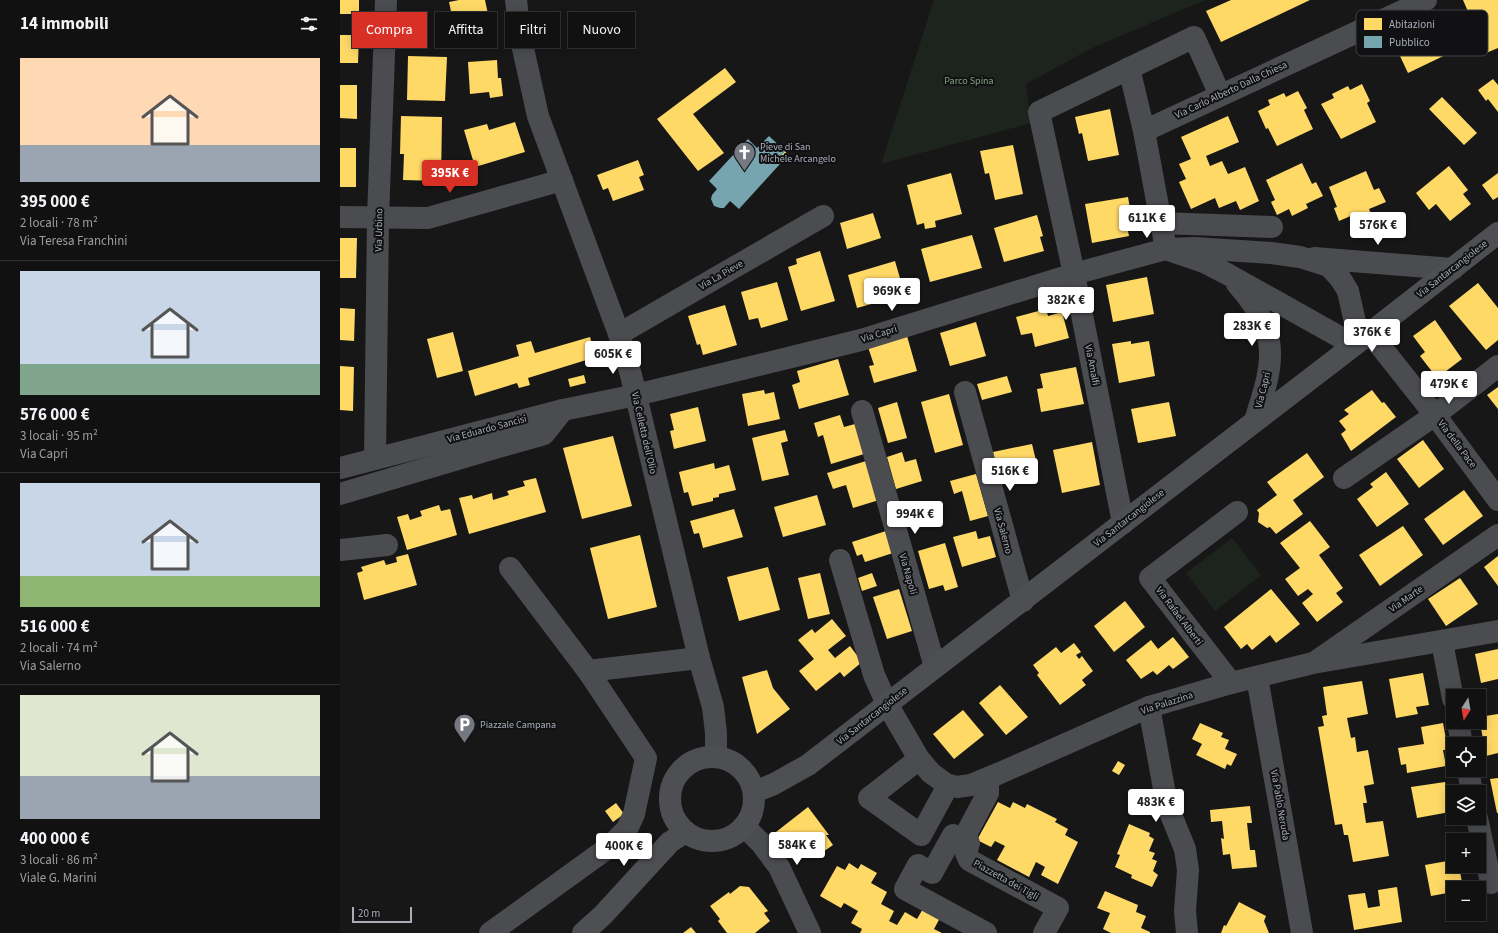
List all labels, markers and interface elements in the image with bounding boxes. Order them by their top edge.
legend [1356,10,1488,56]
text: 14 immobili [20,12,109,36]
chip: Compra [352,12,427,48]
chip: Affitta [435,12,497,48]
chip: Filtri [505,12,560,48]
chip: Nuovo [568,12,635,48]
icon: filters [298,13,320,35]
text: Abitazioni [1389,17,1435,32]
text: Pubblico [1389,35,1430,50]
street label: Via Carlo Alberto Dalla Chiesa [1172,58,1290,122]
park label: Parco Spina [944,74,994,88]
icon: home [134,84,206,156]
church icon: Pieve di San Michele Arcangelo [732,140,758,173]
place label: Pieve di San Michele Arcangelo [760,140,836,166]
pin: 395K € [417,160,483,194]
text: 395K € [431,164,469,182]
text: 395 000 € [20,190,90,214]
pin: 611K € [1114,205,1180,239]
street label: Via Urbino [372,208,386,252]
text: 611K € [1128,209,1166,227]
pin: 576K € [1345,212,1411,246]
text: 2 locali · 78 m² [20,214,98,232]
text: 576K € [1359,216,1397,234]
text: Via Teresa Franchini [20,232,128,250]
street label: Via Santarcangiolese [1414,237,1490,301]
street label: Via La Pieve [696,257,746,293]
pin: 969K € [859,278,925,312]
text: 969K € [873,282,911,300]
pin: 382K € [1033,287,1099,321]
text: 382K € [1047,291,1085,309]
icon: home [134,297,206,369]
pin: 283K € [1219,313,1285,347]
text: 283K € [1233,317,1271,335]
pin: 376K € [1339,319,1405,353]
street label: Via Capri [859,322,899,346]
text: 376K € [1353,323,1391,341]
pin: 605K € [580,341,646,375]
street label: Via Amalfi [1081,343,1103,387]
text: 605K € [594,345,632,363]
street label: Via Capri [1252,370,1274,410]
pin: 479K € [1416,371,1482,405]
text: 479K € [1430,375,1468,393]
street label: Via Celletta dell'Olio [628,391,660,475]
text: 576 000 € [20,403,90,427]
street label: Via Eduardo Sancisi [446,412,528,446]
street label: Via della Pace [1434,417,1480,471]
text: 3 locali · 95 m² [20,427,98,445]
text: Via Capri [20,445,68,463]
pin: 516K € [977,458,1043,492]
text: 516K € [991,462,1029,480]
street label: Via Santarcangiolese [1091,486,1167,550]
pin: 994K € [882,501,948,535]
text: 994K € [896,505,934,523]
street label: Via Salerno [990,507,1016,555]
icon: home [134,509,206,581]
street label: Via Napoli [895,552,921,596]
street label: Via Marte [1386,582,1426,616]
street label: Via Rafael Alberti [1152,584,1206,648]
text: 516 000 € [20,615,90,639]
text: 2 locali · 74 m² [20,639,98,657]
text: Via Salerno [20,657,81,675]
street label: Via Santarcangiolese [834,684,910,748]
street label: Via Palazzina [1139,688,1195,718]
north arrow [1446,689,1486,729]
map controls [1446,689,1486,921]
parking icon: Piazzale Campana [451,712,477,745]
place label: Piazzale Campana [480,718,556,732]
icon: home [134,721,206,793]
button: locate [1446,737,1486,777]
street label: Via Pablo Neruda [1267,769,1293,841]
button: layers [1446,785,1486,825]
pin: 483K € [1123,789,1189,823]
text: 483K € [1137,793,1175,811]
text: 400 000 € [20,827,90,851]
pin: 584K € [764,832,830,866]
pin: 400K € [591,833,657,867]
button: + [1446,833,1486,873]
text: 584K € [778,836,816,854]
text: 400K € [605,837,643,855]
text: 3 locali · 86 m² [20,851,98,869]
street label: Piazzetta dei Tigli [971,856,1041,904]
text: Viale G. Marini [20,869,97,887]
button: − [1446,881,1486,921]
scale bar [352,905,412,924]
text: 20 m [358,906,380,921]

